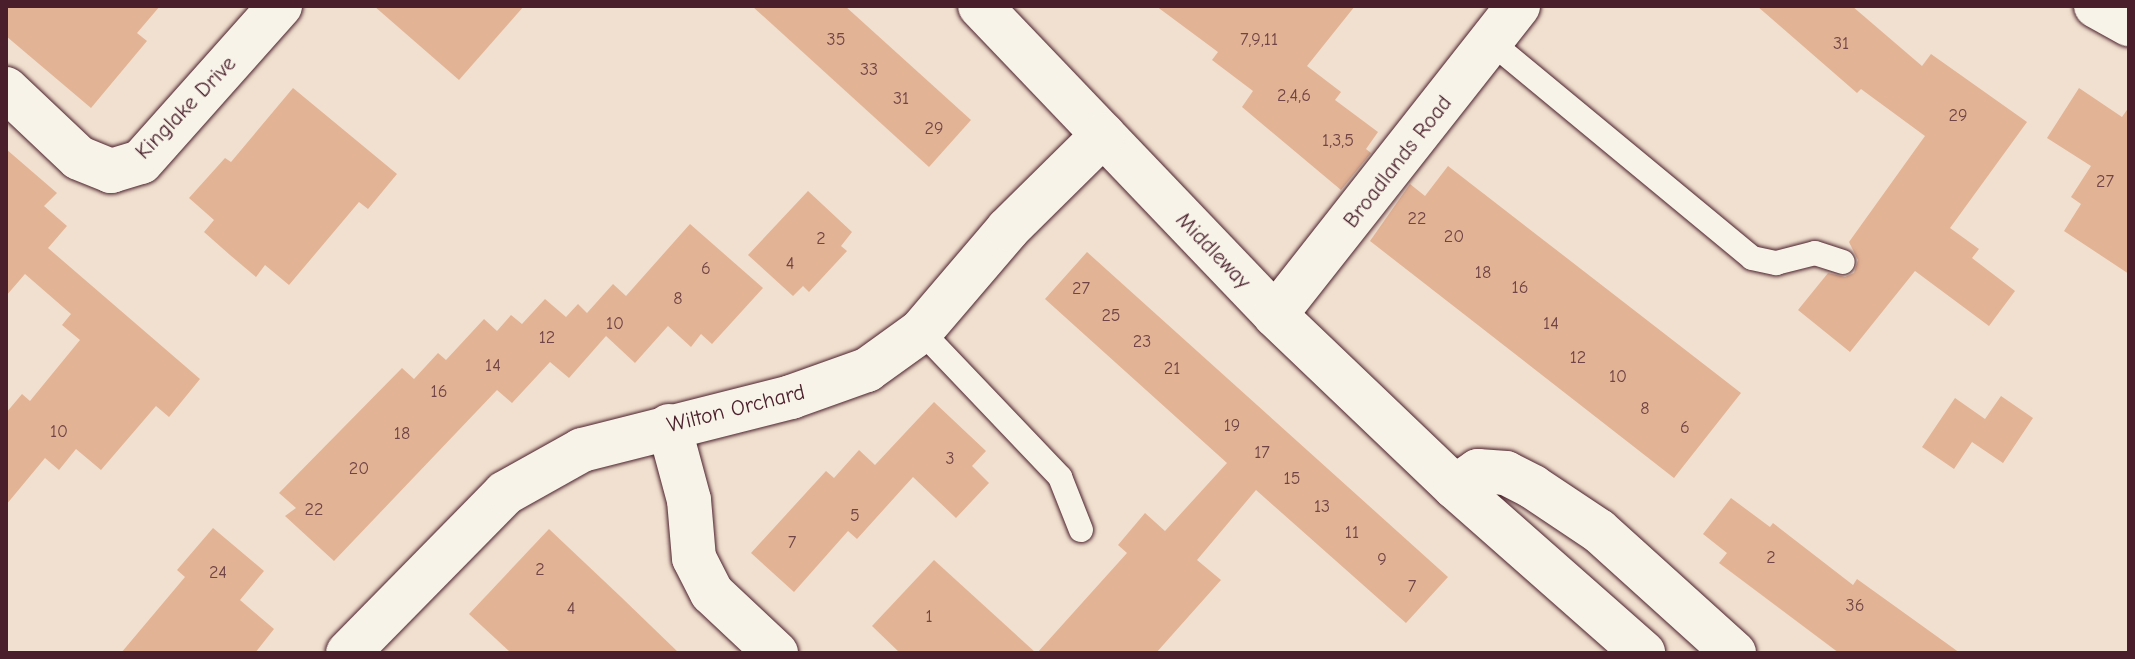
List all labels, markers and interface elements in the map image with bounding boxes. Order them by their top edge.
house number: 35 [827,29,845,51]
house number: 7,9,11 [1240,29,1278,51]
house number: 31 [1833,33,1849,55]
street label: Kinglake Drive [130,51,242,165]
house number: 33 [860,59,878,81]
house number: 2,4,6 [1277,85,1311,107]
house number: 31 [893,88,909,110]
street label: Broadlands Road [1338,91,1458,233]
house number: 29 [1949,105,1967,127]
house number: 29 [925,118,943,140]
house number: 1,3,5 [1322,130,1354,152]
house number: 27 [2096,171,2114,193]
street label: Middleway [1170,207,1256,295]
house number: 22 [1408,208,1426,230]
house number: 20 [1444,226,1464,248]
house number: 2 [816,228,826,250]
house number: 4 [786,253,794,275]
house number: 6 [701,258,711,280]
house number: 18 [1475,262,1491,284]
house number: 16 [1512,277,1528,299]
house number: 27 [1072,278,1090,300]
house number: 8 [673,288,683,310]
house number: 25 [1101,305,1121,327]
house number: 10 [606,313,624,335]
house number: 14 [1543,313,1559,335]
house number: 12 [539,327,555,349]
house number: 23 [1133,331,1151,353]
house number: 12 [1570,347,1586,369]
house number: 14 [485,355,501,377]
house number: 21 [1164,358,1180,380]
house number: 10 [1609,366,1627,388]
street label: Wilton Orchard [664,379,808,439]
house number: 16 [431,381,447,403]
house number: 8 [1640,398,1650,420]
house number: 19 [1224,415,1240,437]
house number: 6 [1680,417,1690,439]
house number: 10 [50,421,68,443]
house number: 18 [394,423,410,445]
house number: 17 [1254,442,1270,464]
house number: 3 [945,448,955,470]
house number: 20 [349,458,369,480]
house number: 15 [1284,468,1300,490]
house number: 13 [1314,496,1330,518]
house number: 22 [305,499,323,521]
house number: 5 [850,505,860,527]
house number: 11 [1345,522,1359,544]
house number: 7 [788,532,796,554]
house number: 2 [1766,547,1776,569]
house number: 9 [1377,549,1387,571]
house number: 2 [535,559,545,581]
house number: 24 [209,562,227,584]
house number: 7 [1408,576,1416,598]
house number: 36 [1846,595,1864,617]
house number: 4 [567,598,575,620]
house number: 1 [925,606,933,628]

